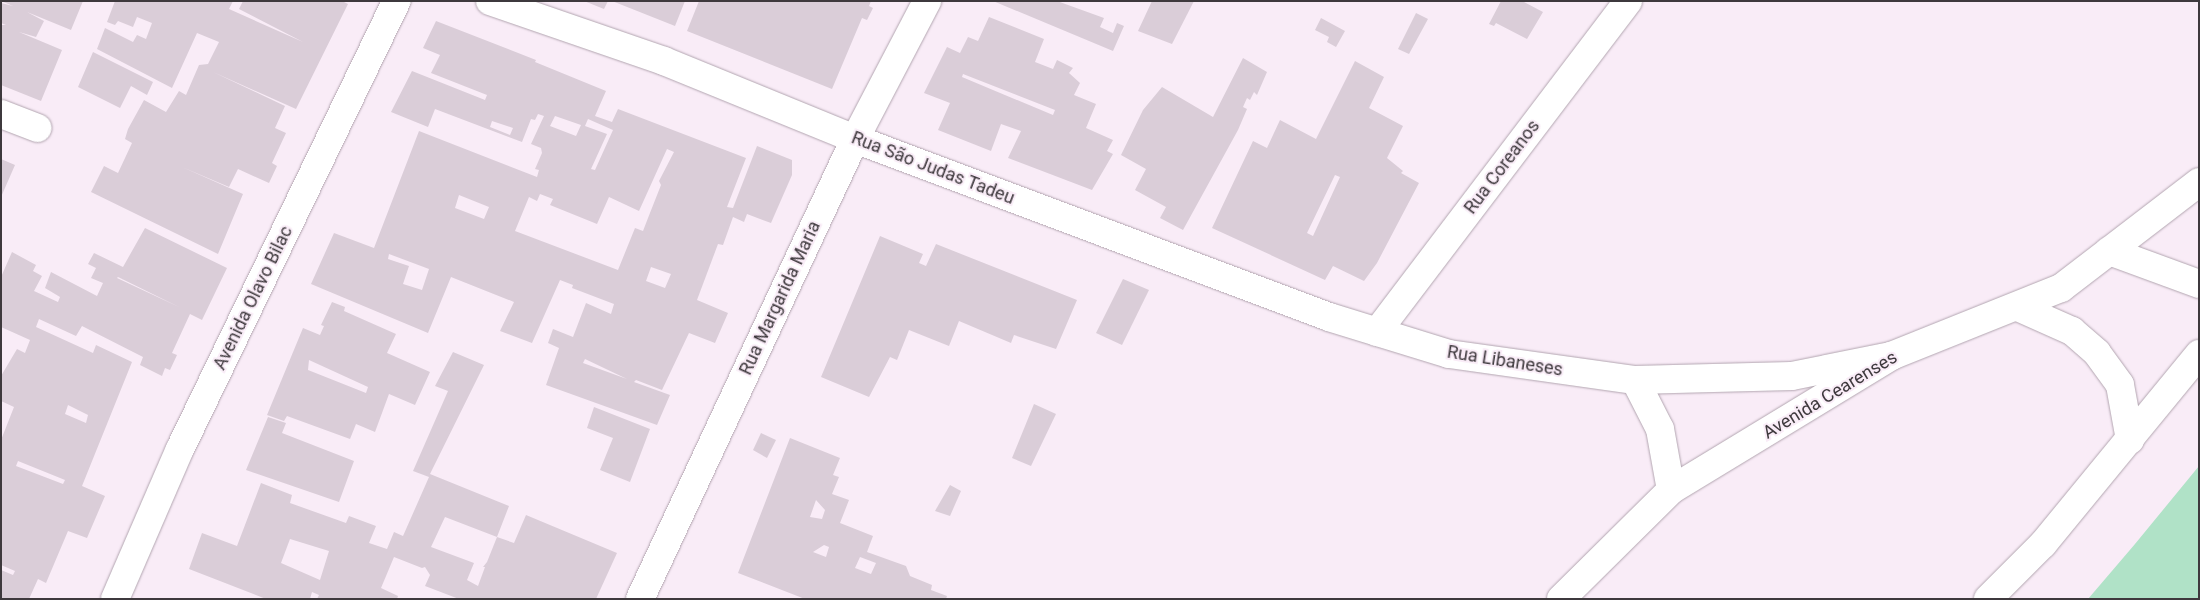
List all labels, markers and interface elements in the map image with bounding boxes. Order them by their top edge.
street label: Rua Coreanos [1460,116,1544,218]
street label: Rua São Judas Tadeu [848,127,1018,209]
street label: Rua Margarida Maria [735,218,825,378]
street label: Avenida Olavo Bilac [209,223,297,373]
street label: Rua Libaneses [1446,341,1564,381]
street label: Avenida Cearenses [1759,346,1901,444]

